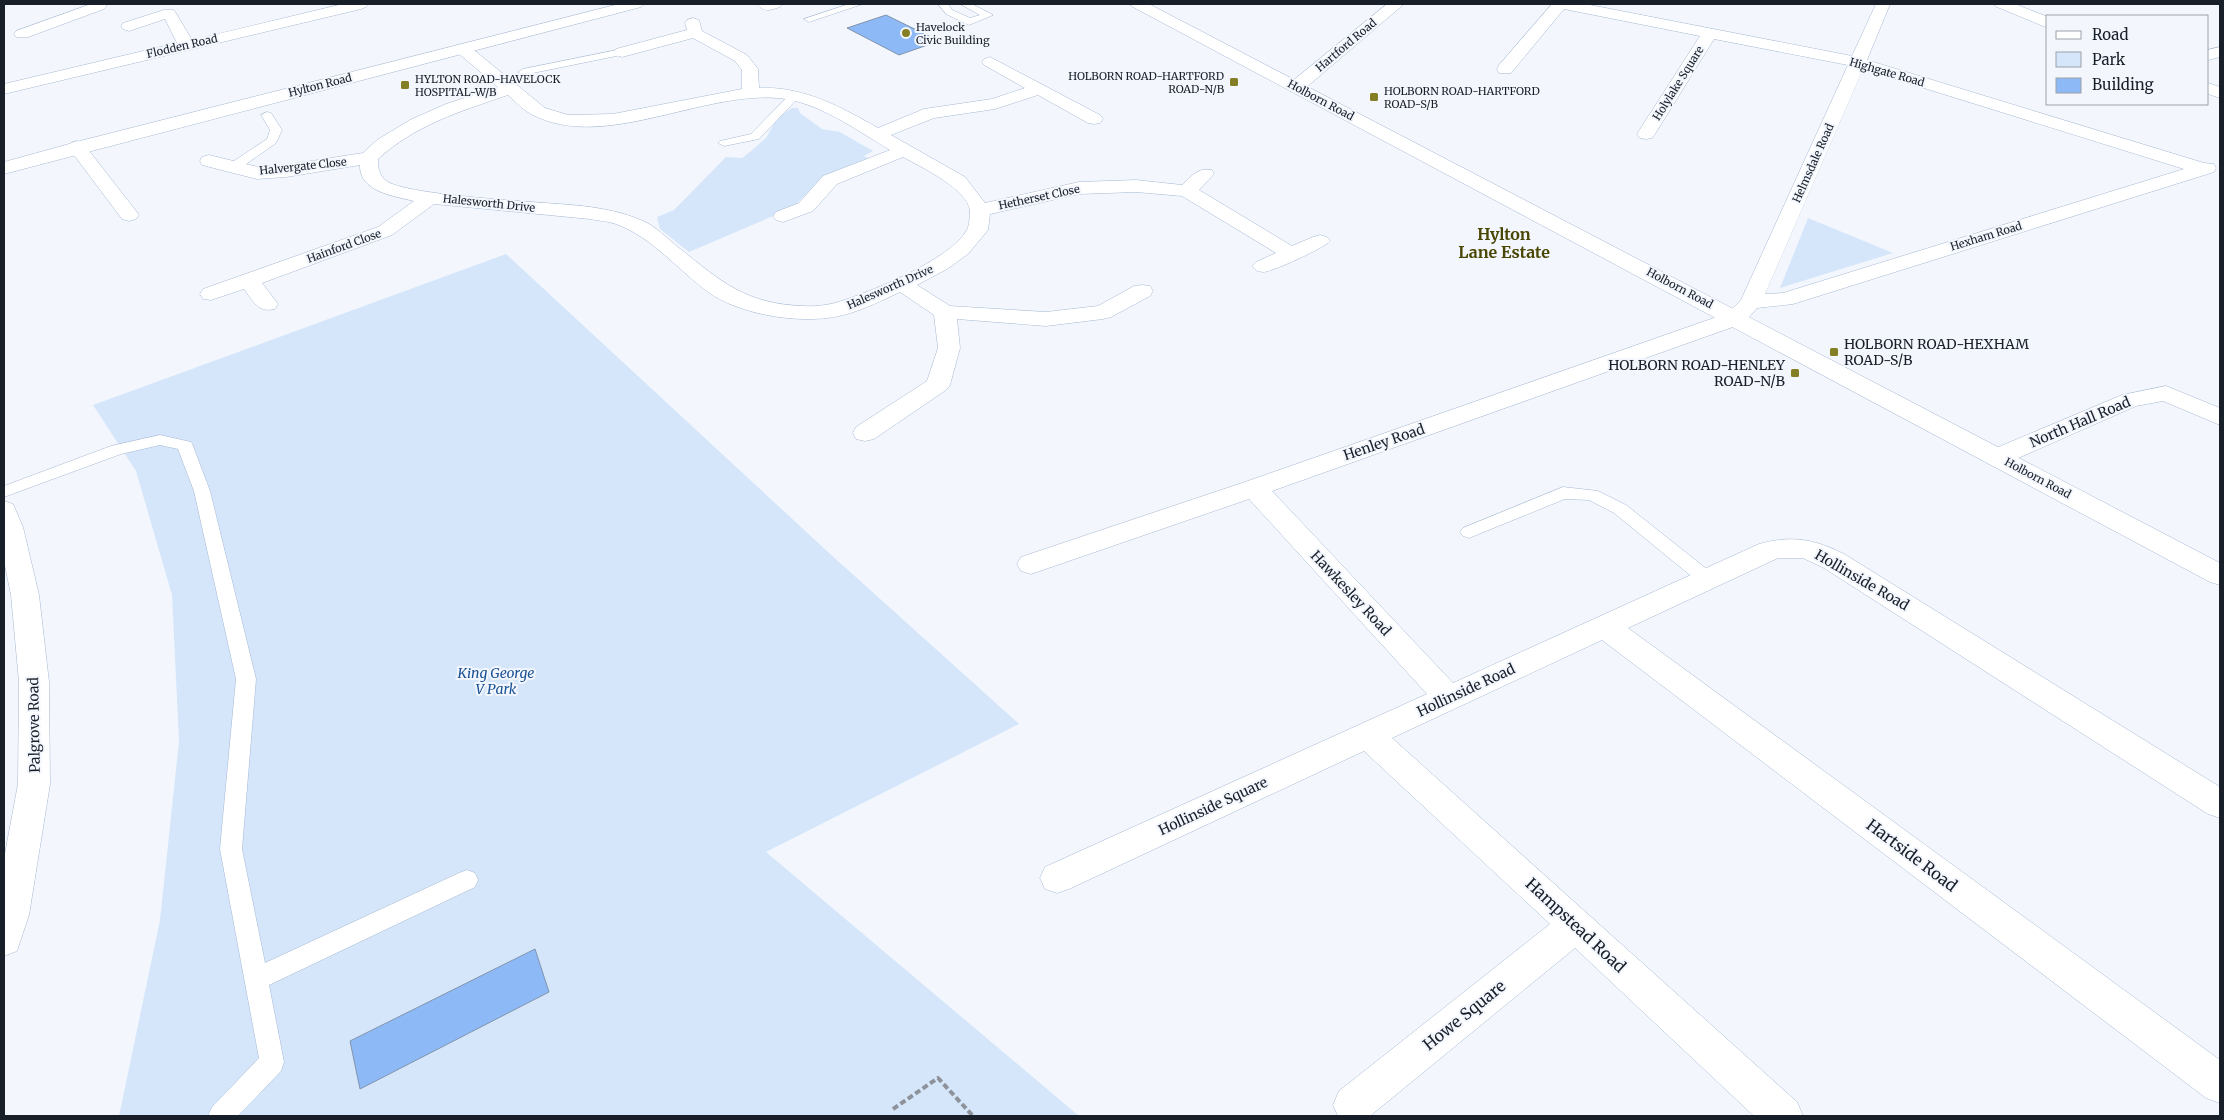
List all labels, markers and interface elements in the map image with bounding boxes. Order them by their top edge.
street label: Hartford Road [1313,15,1380,74]
legend [2046,15,2209,105]
place label: Havelock Civic Building [916,20,990,47]
text: Road [2092,25,2128,44]
marker: Havelock Civic Building [900,27,912,39]
street label: Flodden Road [145,31,219,61]
street label: Holylake Square [1650,43,1707,123]
text: Park [2092,50,2126,69]
street label: Highgate Road [1848,55,1927,90]
place label: HOLBORN ROAD-HARTFORD ROAD-N/B [1068,69,1225,96]
street label: Hylton Road [287,70,354,100]
place label: HYLTON ROAD-HAVELOCK HOSPITAL-W/B [415,72,560,99]
text: Building [2092,75,2154,94]
marker: HOLBORN ROAD-HARTFORD ROAD-N/B [1228,76,1240,88]
street label: Holborn Road [1285,77,1357,124]
marker: HYLTON ROAD-HAVELOCK HOSPITAL-W/B [399,79,411,91]
place label: HOLBORN ROAD-HARTFORD ROAD-S/B [1384,84,1540,111]
marker: HOLBORN ROAD-HARTFORD ROAD-S/B [1368,91,1380,103]
street label: Helmsdale Road [1789,121,1837,205]
street label: Halvergate Close [259,154,348,178]
street label: Hetherset Close [997,182,1081,212]
street label: Halesworth Drive [442,191,536,215]
street label: Hexham Road [1948,218,2024,254]
district label: Hylton Lane Estate [1458,224,1550,262]
street label: Hainford Close [305,226,383,266]
street label: Halesworth Drive [845,262,935,312]
street label: Holborn Road [1644,265,1716,312]
place label: HOLBORN ROAD-HEXHAM ROAD-S/B [1844,335,2029,369]
marker: HOLBORN ROAD-HEXHAM ROAD-S/B [1828,346,1840,358]
place label: HOLBORN ROAD-HENLEY ROAD-N/B [1608,356,1786,390]
marker: HOLBORN ROAD-HENLEY ROAD-N/B [1789,367,1801,379]
street label: North Hall Road [2027,392,2134,451]
street label: Henley Road [1341,420,1428,464]
street label: Holborn Road [2002,455,2074,502]
street label: Hollinside Road [1812,546,1913,615]
street label: Hawkesley Road [1307,547,1395,640]
street label: Hollinside Road [1414,659,1518,721]
park label: King George V Park [457,664,534,698]
street label: Palgrove Road [24,676,44,773]
street label: Hollinside Square [1156,773,1270,839]
street label: Hartside Road [1863,814,1962,896]
street label: Hampstead Road [1522,873,1631,977]
street label: Howe Square [1419,976,1509,1054]

